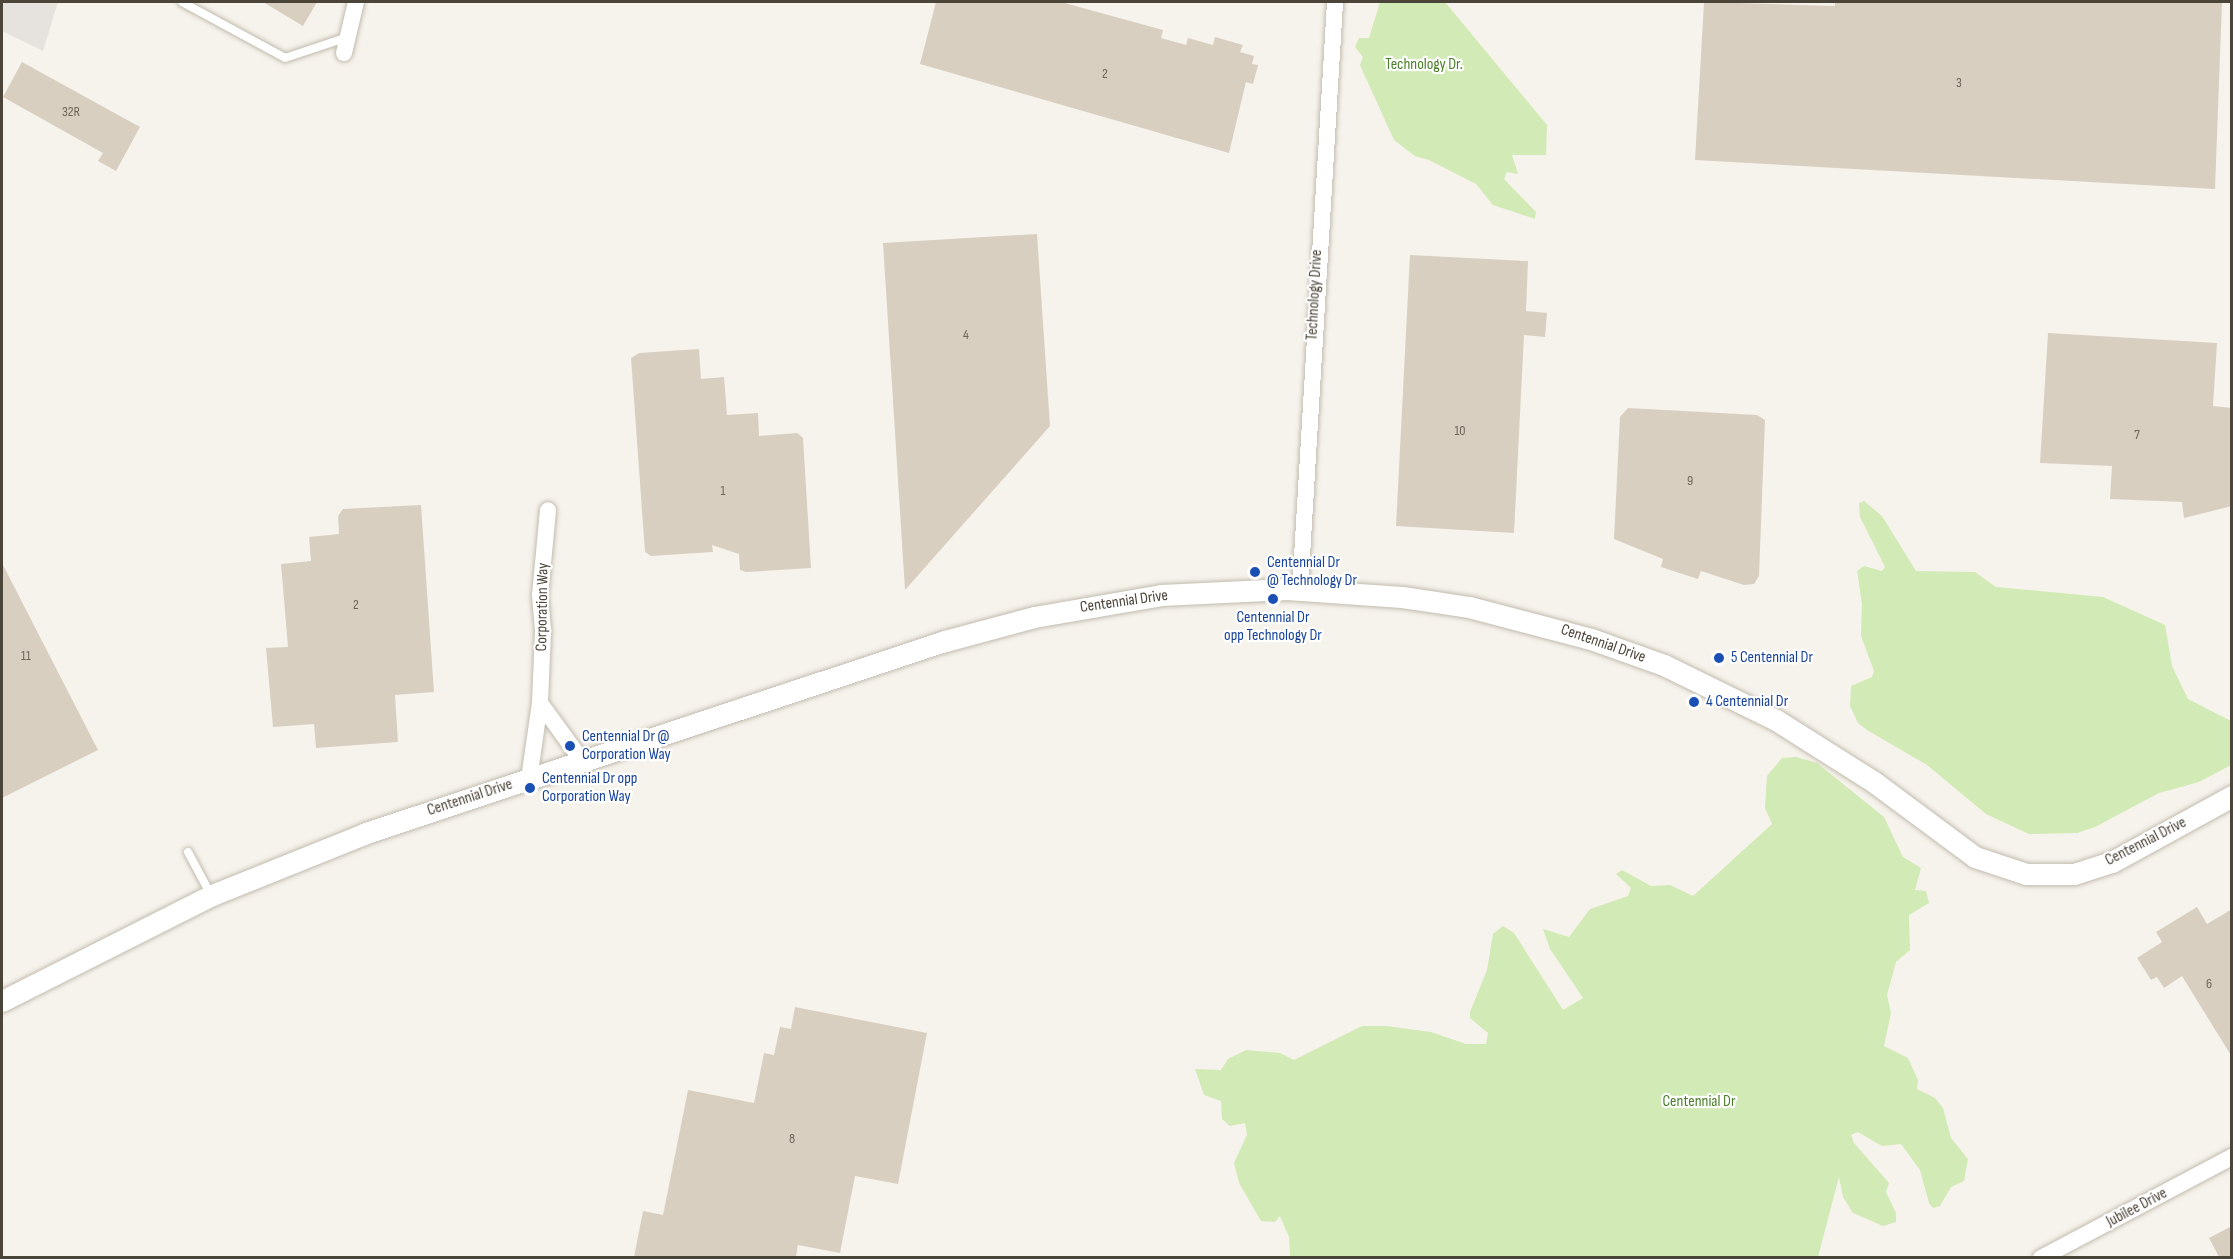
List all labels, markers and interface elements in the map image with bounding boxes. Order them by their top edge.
park label: Technology Dr. [1385,55,1463,75]
house number: 2 [1102,66,1108,82]
house number: 3 [1956,75,1962,91]
house number: 32R [62,104,80,120]
street label: Technology Drive [1303,249,1327,341]
house number: 4 [963,327,969,343]
house number: 10 [1454,423,1466,439]
house number: 7 [2134,427,2140,443]
house number: 9 [1687,473,1693,489]
house number: 1 [721,483,725,499]
place label: Centennial Dr @ Technology Dr [1267,553,1357,591]
street label: Corporation Way [533,562,553,652]
marker: Centennial Dr @ Technology Dr [1248,565,1262,579]
street label: Centennial Drive [1079,586,1169,618]
marker: Centennial Dr opp Technology Dr [1266,592,1280,606]
house number: 2 [353,597,359,613]
place label: Centennial Dr opp Technology Dr [1224,608,1322,646]
street label: Centennial Drive [1558,621,1648,667]
house number: 11 [21,648,31,664]
place label: 5 Centennial Dr [1731,648,1813,668]
marker: 5 Centennial Dr [1712,651,1726,665]
place label: 4 Centennial Dr [1706,692,1788,712]
marker: 4 Centennial Dr [1687,695,1701,709]
place label: Centennial Dr @ Corporation Way [582,727,671,765]
marker: Centennial Dr @ Corporation Way [563,739,577,753]
place label: Centennial Dr opp Corporation Way [542,769,637,807]
street label: Centennial Drive [425,775,515,821]
marker: Centennial Dr opp Corporation Way [523,781,537,795]
street label: Centennial Drive [2102,813,2190,871]
house number: 6 [2206,976,2212,992]
park label: Centennial Dr [1662,1092,1736,1112]
house number: 8 [789,1131,795,1147]
street label: Jubilee Drive [2103,1184,2171,1232]

